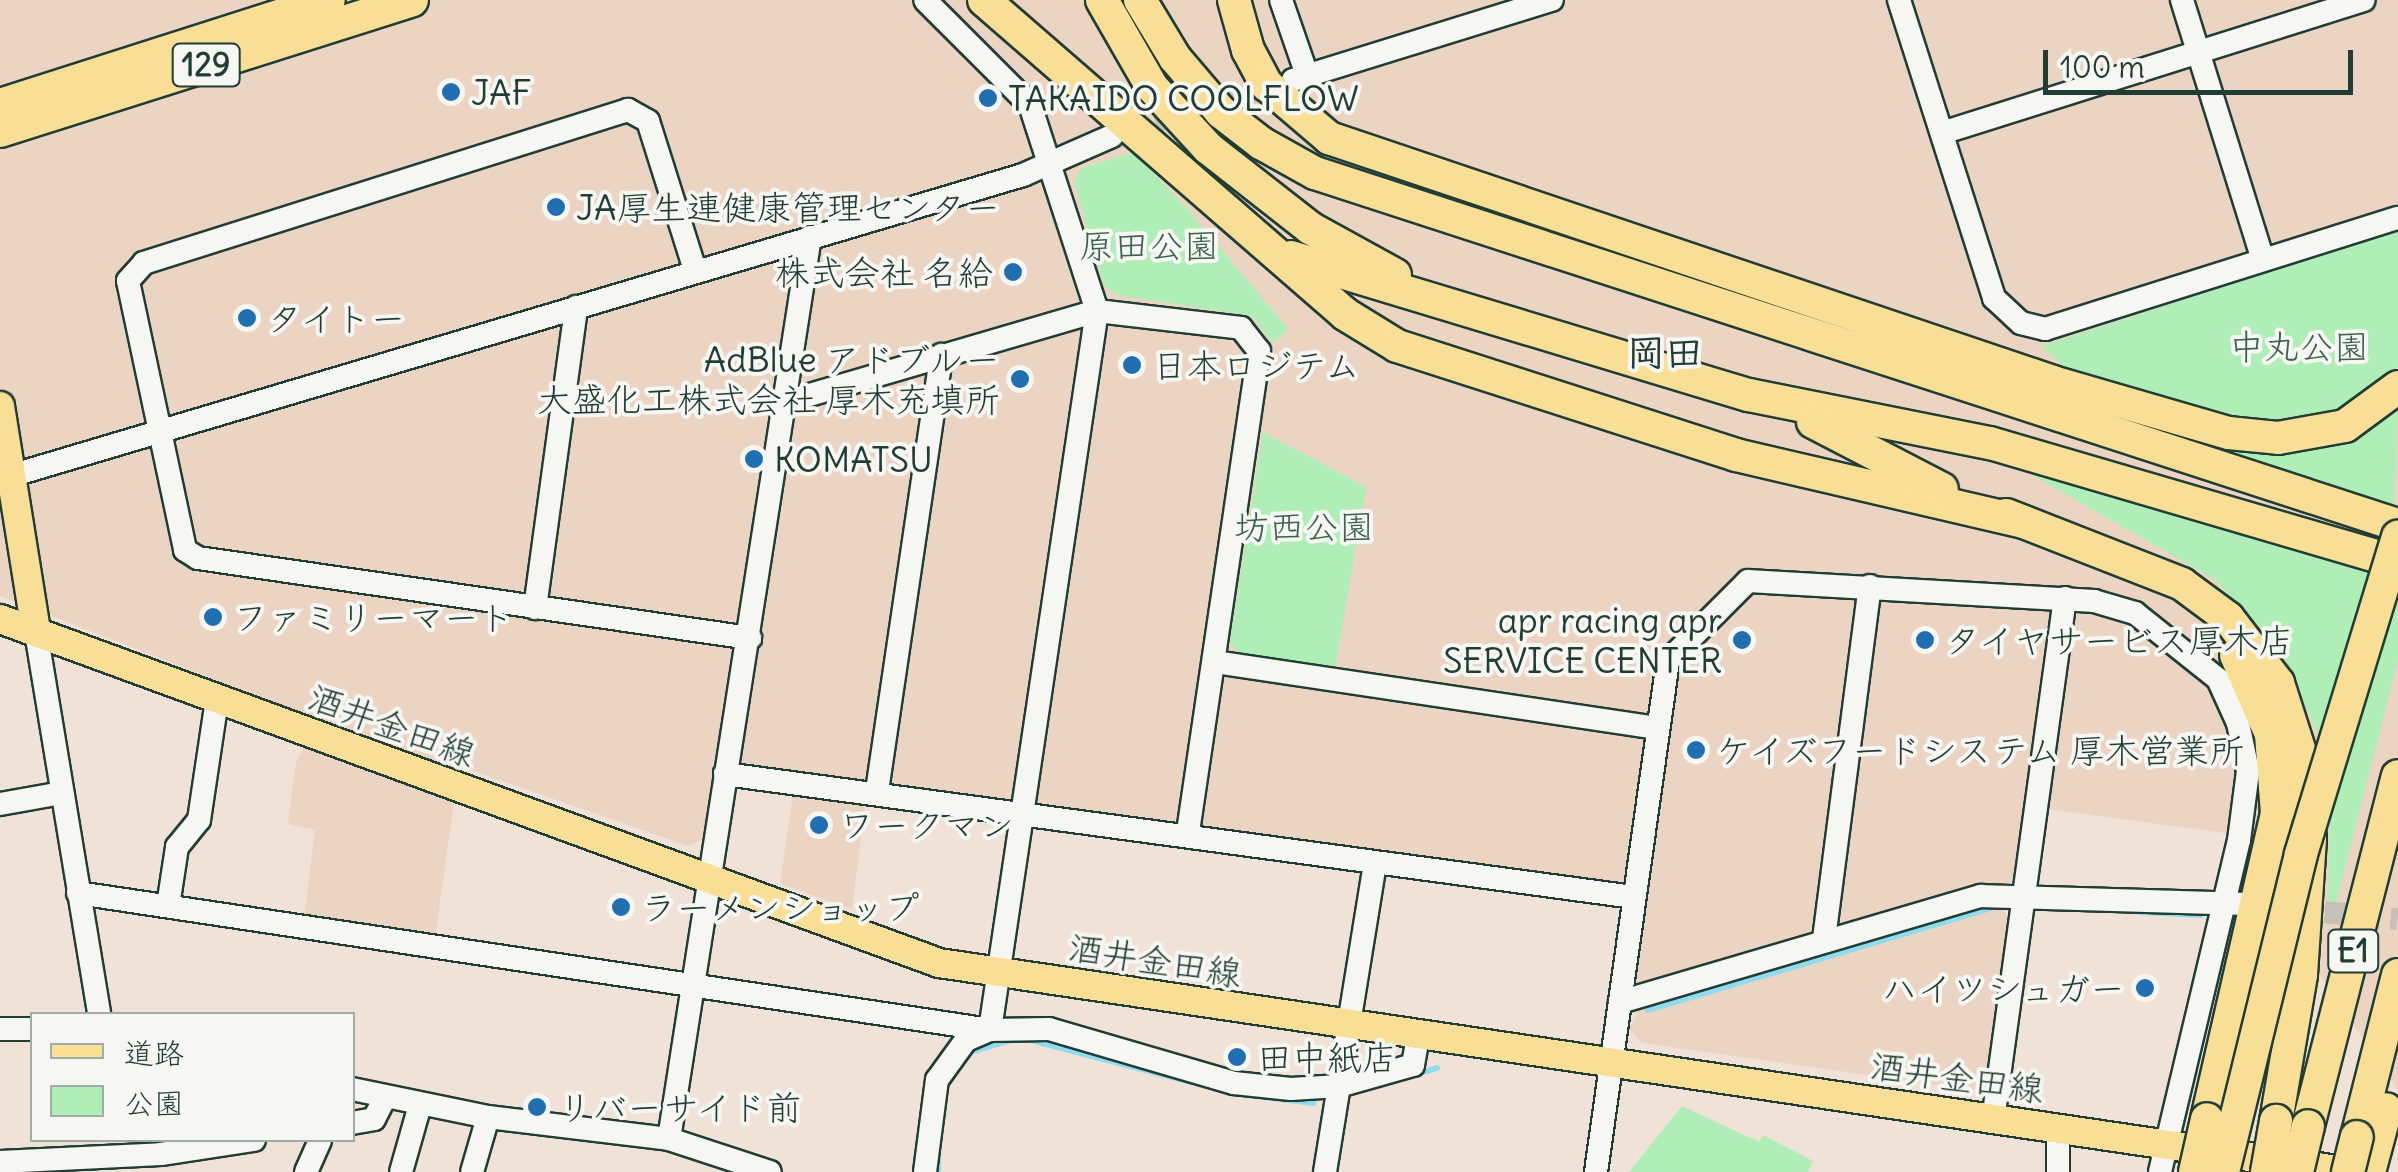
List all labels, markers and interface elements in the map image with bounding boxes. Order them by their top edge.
scale bar [2048,30,2358,92]
road number: 129 [171,38,241,92]
text: 100 m [2060,48,2145,86]
place label: JAF [471,71,531,113]
place label: TAKAIDO COOLFLOW [1008,77,1359,119]
marker: JAF [440,81,462,103]
marker: TAKAIDO COOLFLOW [977,87,999,109]
place label: JA厚生連健康管理センター [576,186,1002,228]
marker: JA厚生連健康管理センター [545,196,567,218]
park label: 原田公園 [1079,224,1219,266]
place label: 株式会社 名給 [775,251,993,293]
marker: 株式会社 名給 [1002,261,1024,283]
place label: タイトー [267,297,407,339]
marker: タイトー [236,307,258,329]
park label: 中丸公園 [2229,325,2369,367]
district label: 岡田 [1627,330,1703,376]
place label: AdBlue アドブルー 大盛化工株式会社 厚木充填所 [537,338,1000,420]
place label: 日本ロジテム [1152,344,1362,386]
marker: 日本ロジテム [1121,354,1143,376]
marker: AdBlue アドブルー 大盛化工株式会社 厚木充填所 [1009,368,1031,390]
place label: KOMATSU [774,438,933,480]
marker: KOMATSU [743,448,765,470]
park label: 坊西公園 [1234,505,1374,547]
place label: ファミリーマート [233,596,513,638]
place label: apr racing apr SERVICE CENTER [1443,599,1722,681]
marker: ファミリーマート [202,606,224,628]
place label: タイヤサービス厚木店 [1945,619,2295,661]
marker: apr racing apr SERVICE CENTER [1731,629,1753,651]
marker: タイヤサービス厚木店 [1914,629,1936,651]
street label: 酒井金田線 [303,675,481,775]
place label: ケイズフードシステム 厚木営業所 [1716,729,2249,771]
marker: ケイズフードシステム 厚木営業所 [1685,739,1707,761]
place label: ワークマン [839,804,1014,846]
marker: ワークマン [808,814,830,836]
place label: ラーメンショップ [641,886,921,928]
marker: ラーメンショップ [610,896,632,918]
road number: E1 [2326,924,2380,978]
street label: 酒井金田線 [1065,926,1245,994]
place label: ハイツシュガー [1880,967,2125,1009]
marker: ハイツシュガー [2134,977,2156,999]
legend [30,1012,355,1142]
text: 道路 [124,1034,184,1072]
place label: 田中紙店 [1257,1036,1397,1078]
street label: 酒井金田線 [1867,1044,2047,1110]
marker: 田中紙店 [1226,1046,1248,1068]
text: 公園 [124,1084,184,1122]
place label: リバーサイド前 [557,1086,802,1128]
marker: リバーサイド前 [526,1096,548,1118]

